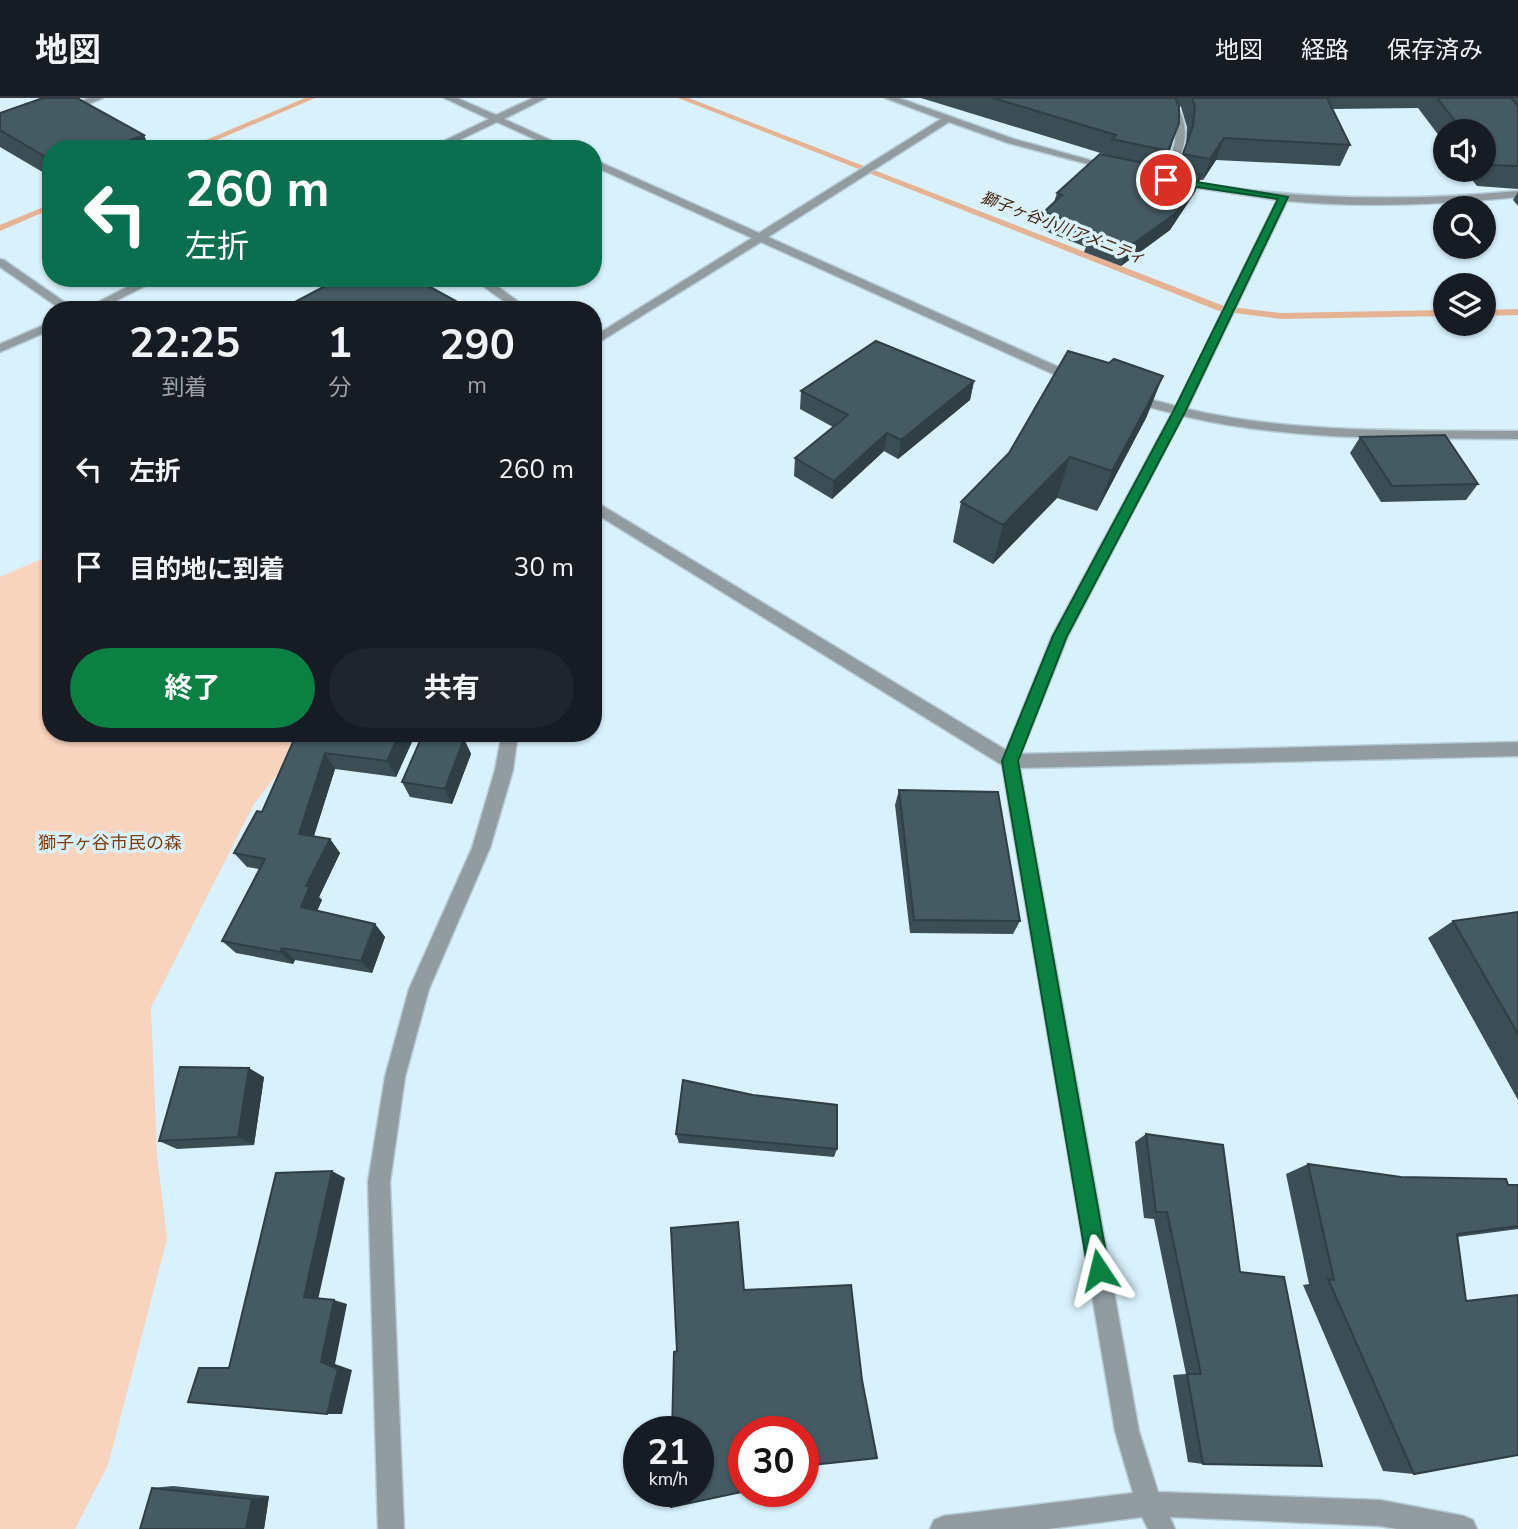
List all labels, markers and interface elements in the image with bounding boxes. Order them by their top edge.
text: 地図 [35,28,101,73]
text: 地図 [1215,34,1263,66]
text: 経路 [1301,34,1349,66]
text: 保存済み [1387,34,1483,66]
map controls [1433,119,1496,336]
button: sound [1433,119,1496,182]
pin [1136,150,1196,210]
text: 260 m [185,156,329,223]
icon: arrive [1147,161,1185,199]
icon: left [70,168,161,259]
water label: 獅子ヶ谷小川アメニティ [978,187,1148,269]
button: search [1433,196,1496,259]
text: 左折 [185,225,249,268]
button: layers [1433,273,1496,336]
text: 22:25 [129,315,240,372]
text: 1 [327,315,352,372]
text: 290 [439,317,515,374]
text: m [467,370,487,401]
text: 到着 [162,372,208,403]
text: 分 [328,372,351,403]
icon: left [70,450,108,488]
text: 260 m [498,452,574,487]
text: 左折 [129,454,181,489]
icon: arrive [70,548,108,586]
text: 30 m [514,550,574,585]
text: 目的地に到着 [129,552,285,587]
button: 終了 [70,648,315,728]
button: 共有 [329,648,574,728]
park label: 獅子ヶ谷市民の森 [38,831,182,855]
position arrow [1062,1233,1136,1307]
speed limit sign: 30 [728,1416,819,1507]
text: 21 [647,1429,690,1476]
text: km/h [649,1467,688,1491]

